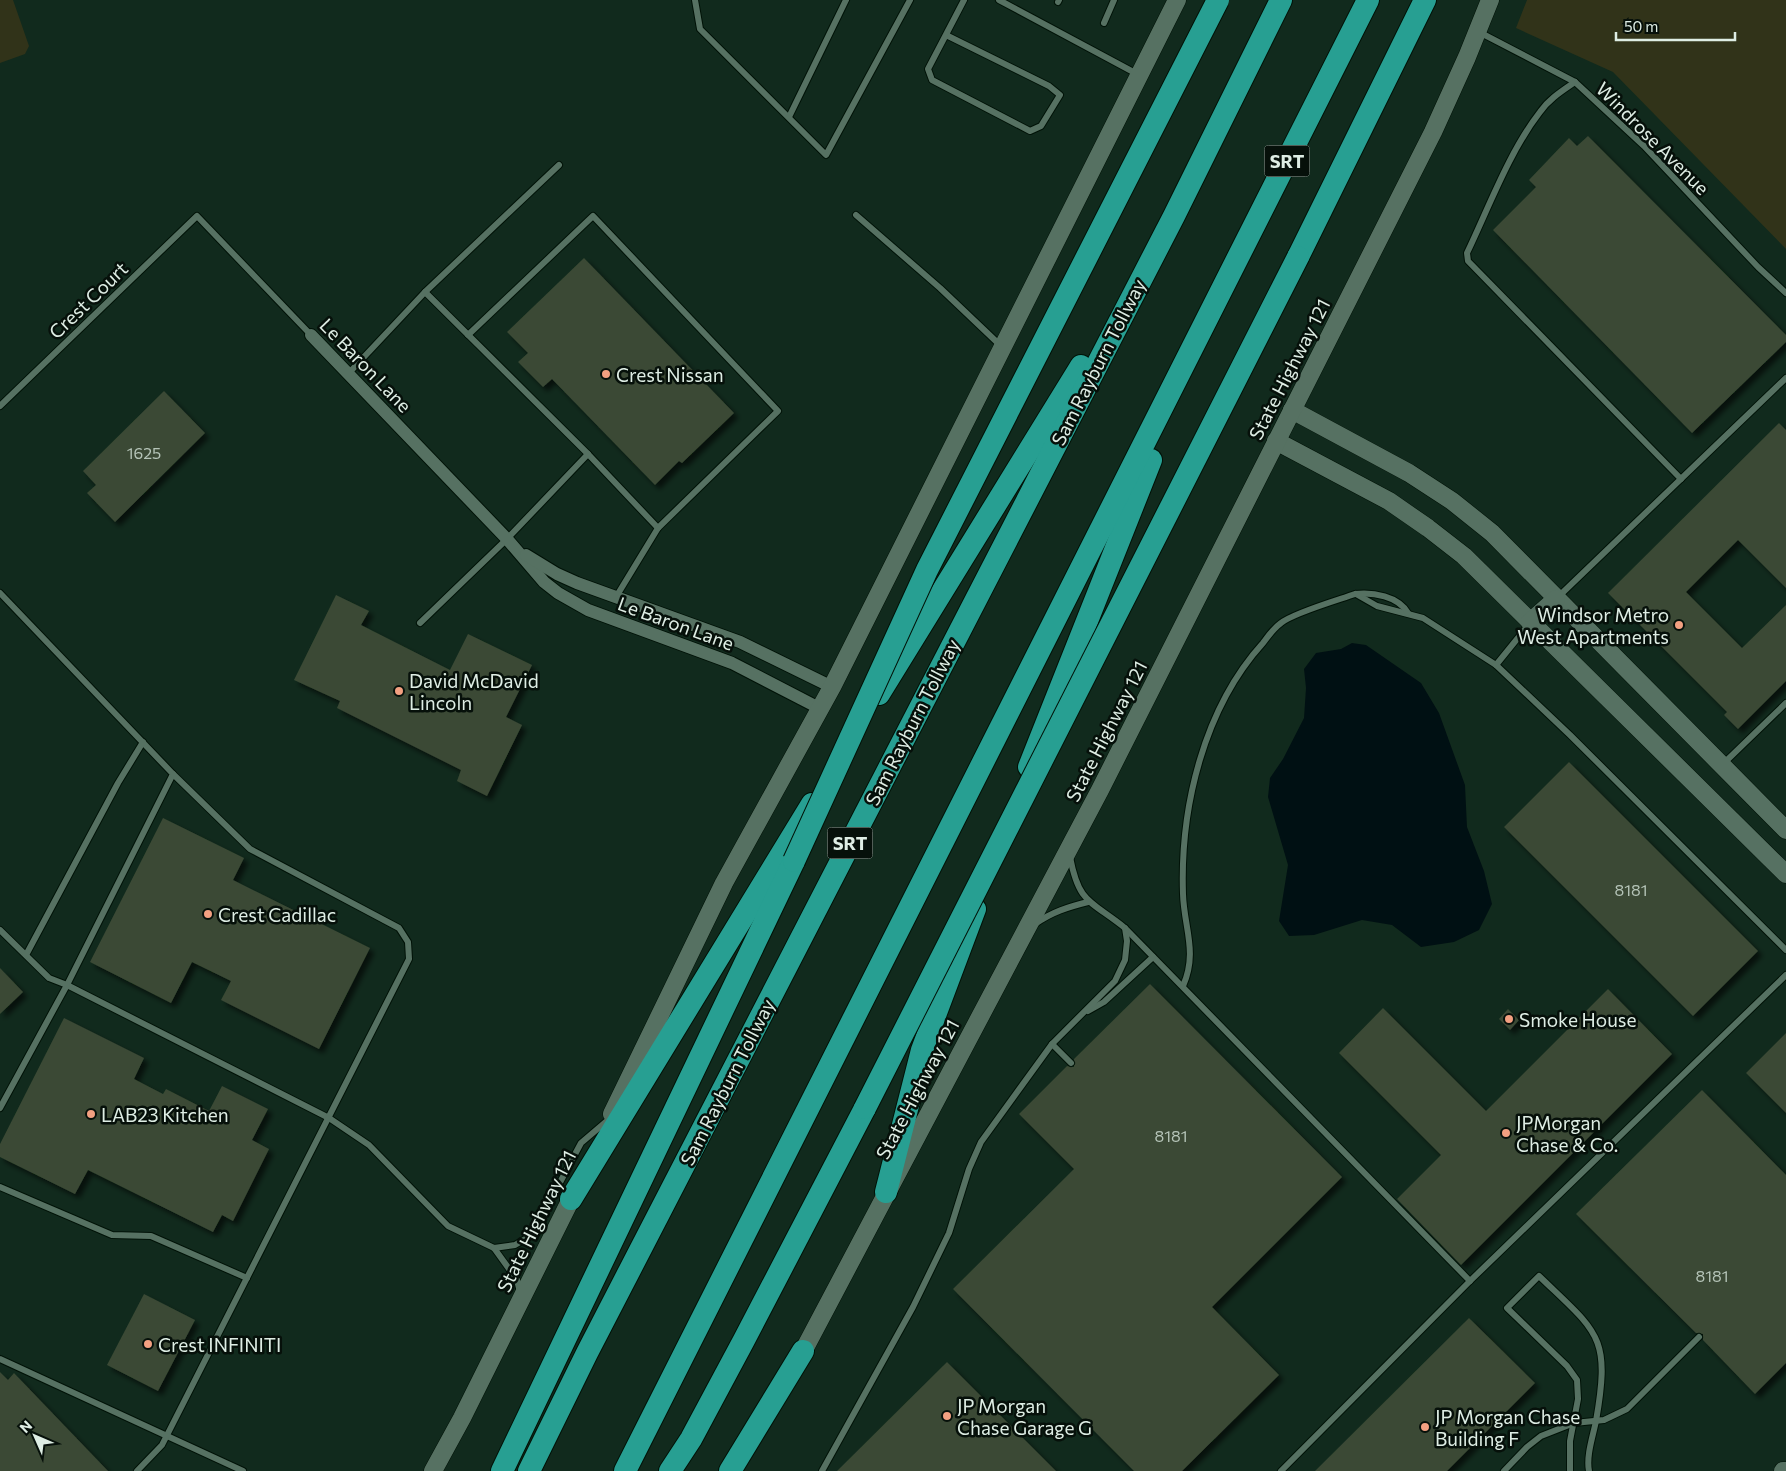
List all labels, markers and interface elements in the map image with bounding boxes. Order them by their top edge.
scale bar [1616,10,1735,42]
text: 50 m [1624,17,1658,35]
street label: Windrose Avenue [1592,77,1714,199]
road number: SRT [1264,146,1310,177]
street label: Crest Court [44,257,132,343]
street label: Sam Rayburn Tollway [1046,275,1150,449]
street label: State Highway 121 [1244,295,1334,443]
street label: Le Baron Lane [315,313,417,417]
place label: Crest Nissan [616,363,724,386]
marker: Crest Nissan [600,368,612,380]
house number: 1625 [127,443,161,462]
street label: Le Baron Lane [615,591,737,655]
place label: Windsor Metro West Apartments [1517,603,1669,648]
marker: Windsor Metro West Apartments [1673,619,1685,631]
street label: Sam Rayburn Tollway [860,635,964,809]
street label: State Highway 121 [1061,657,1151,805]
place label: David McDavid Lincoln [409,669,539,714]
marker: David McDavid Lincoln [393,685,405,697]
road number: SRT [828,828,872,858]
house number: 8181 [1614,880,1648,899]
place label: Crest Cadillac [218,903,336,926]
marker: Crest Cadillac [202,908,214,920]
street label: Sam Rayburn Tollway [675,995,779,1169]
place label: Smoke House [1519,1008,1636,1031]
marker: Smoke House [1503,1013,1515,1025]
street label: State Highway 121 [870,1015,964,1163]
place label: LAB23 Kitchen [101,1103,229,1126]
marker: LAB23 Kitchen [85,1108,97,1120]
place label: JPMorgan Chase & Co. [1516,1111,1618,1156]
house number: 8181 [1154,1126,1188,1145]
marker: JPMorgan Chase & Co. [1500,1127,1512,1139]
street label: State Highway 121 [492,1146,580,1296]
house number: 8181 [1695,1266,1729,1285]
place label: Crest INFINITI [158,1333,281,1356]
marker: Crest INFINITI [142,1338,154,1350]
place label: JP Morgan Chase Garage G [957,1394,1092,1439]
place label: JP Morgan Chase Building F [1435,1405,1580,1450]
marker: JP Morgan Chase Garage G [941,1410,953,1422]
north arrow [10,1411,60,1461]
text: N [16,1417,35,1436]
marker: JP Morgan Chase Building F [1419,1421,1431,1433]

